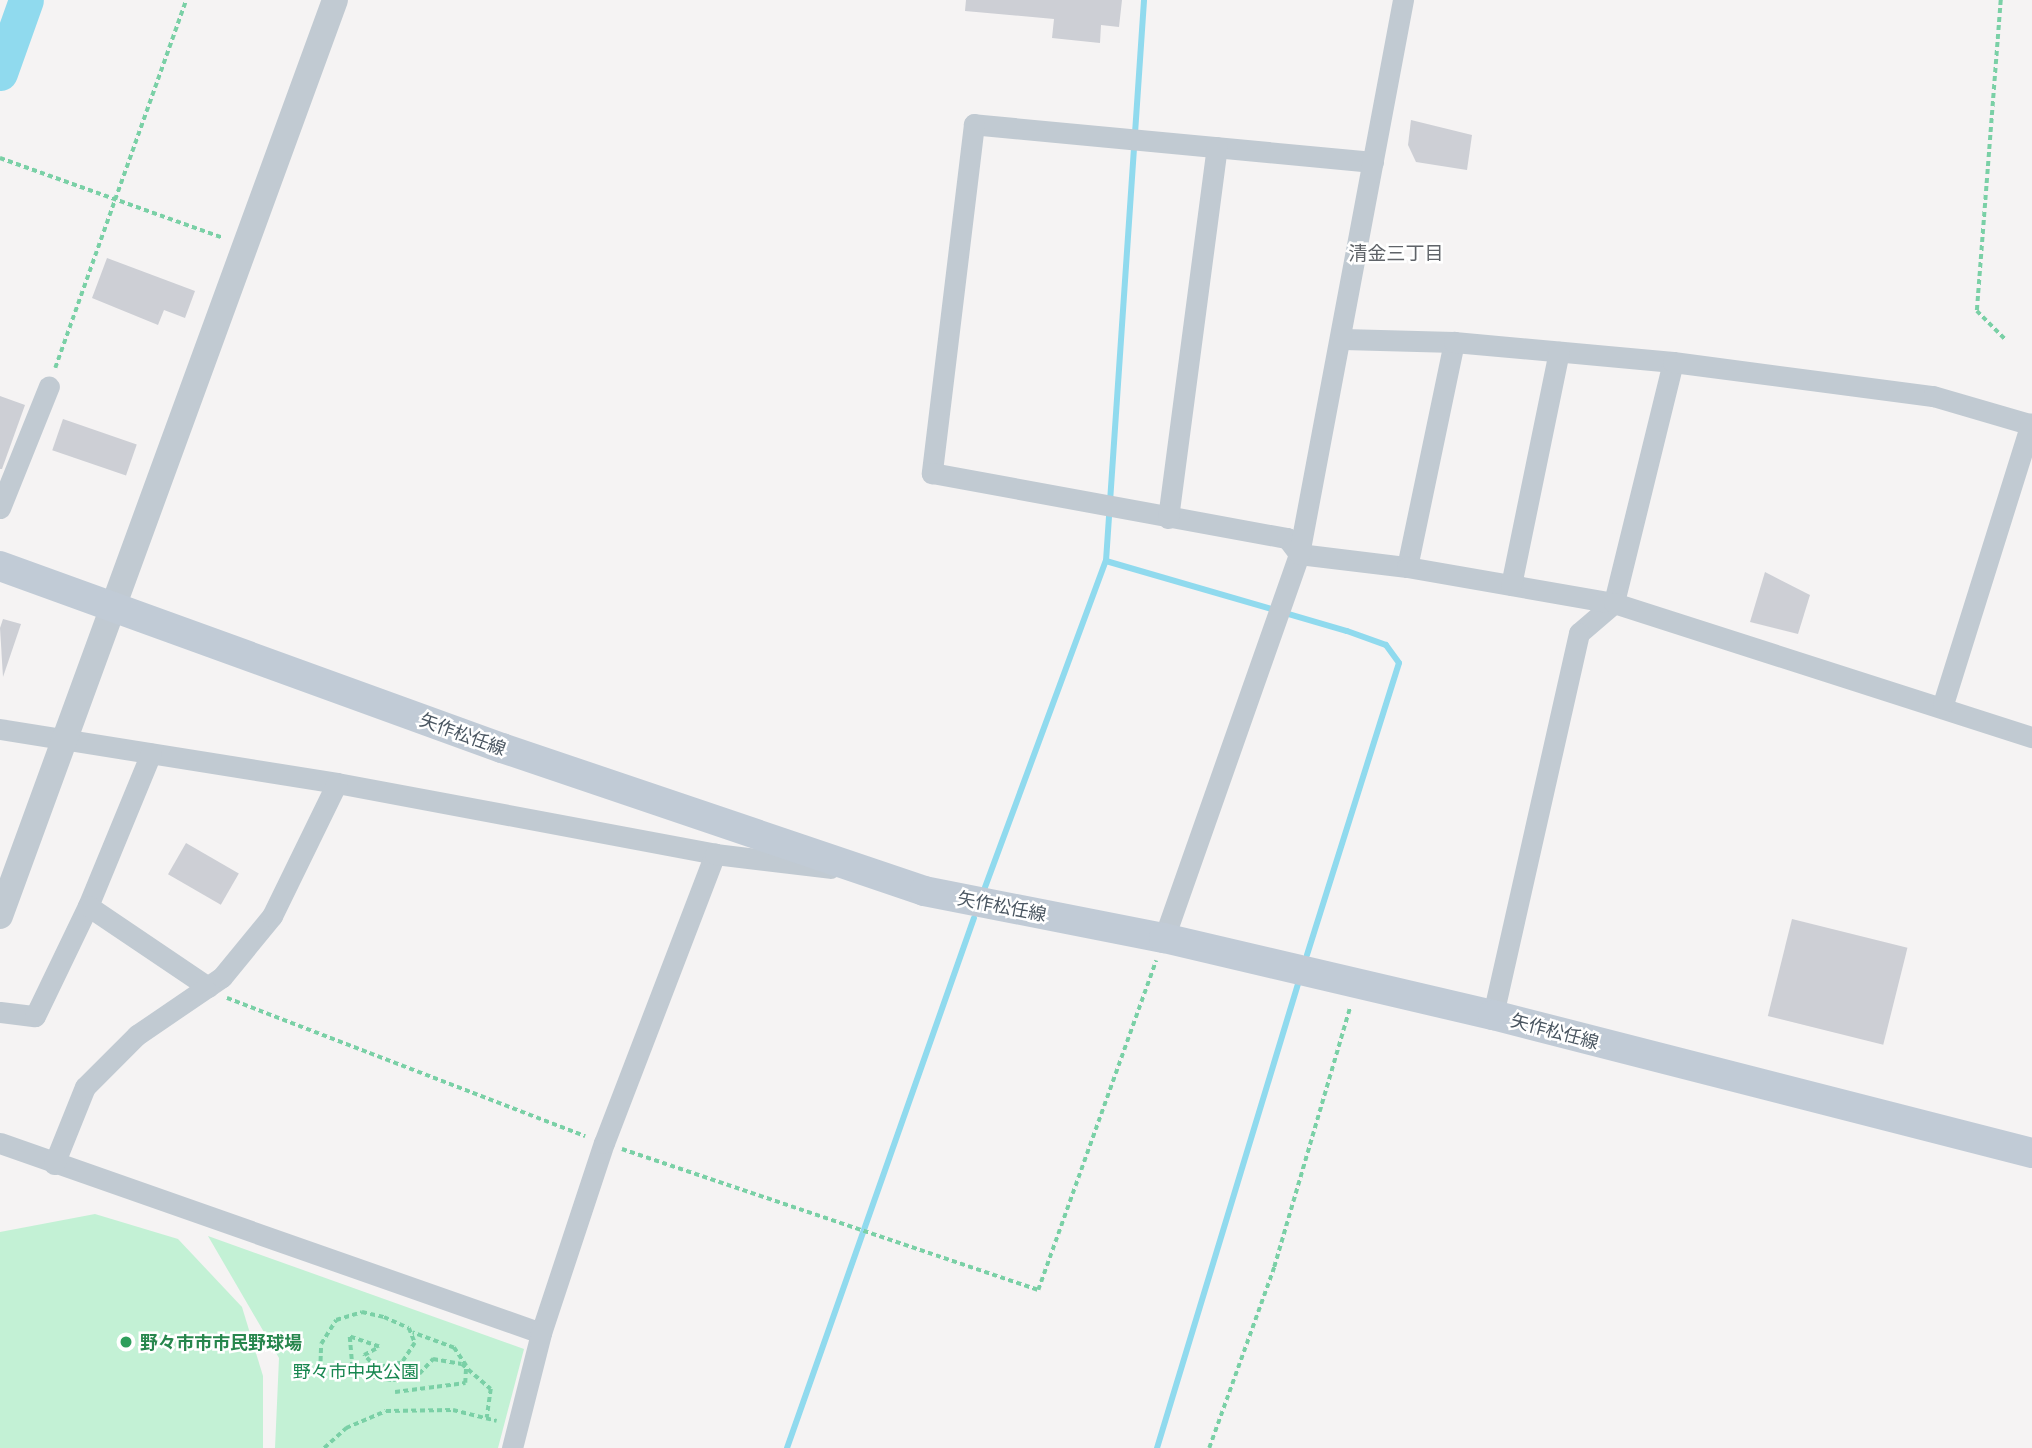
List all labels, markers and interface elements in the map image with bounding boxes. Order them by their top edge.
district label: 清金三丁目 [1349,243,1443,265]
street label: 矢作松任線 [417,708,509,760]
street label: 矢作松任線 [956,887,1048,925]
street label: 矢作松任線 [1509,1009,1601,1053]
place label: 野々市市市民野球場 [140,1331,302,1353]
marker: 野々市市市民野球場 [118,1334,134,1350]
park label: 野々市中央公園 [293,1360,419,1382]

